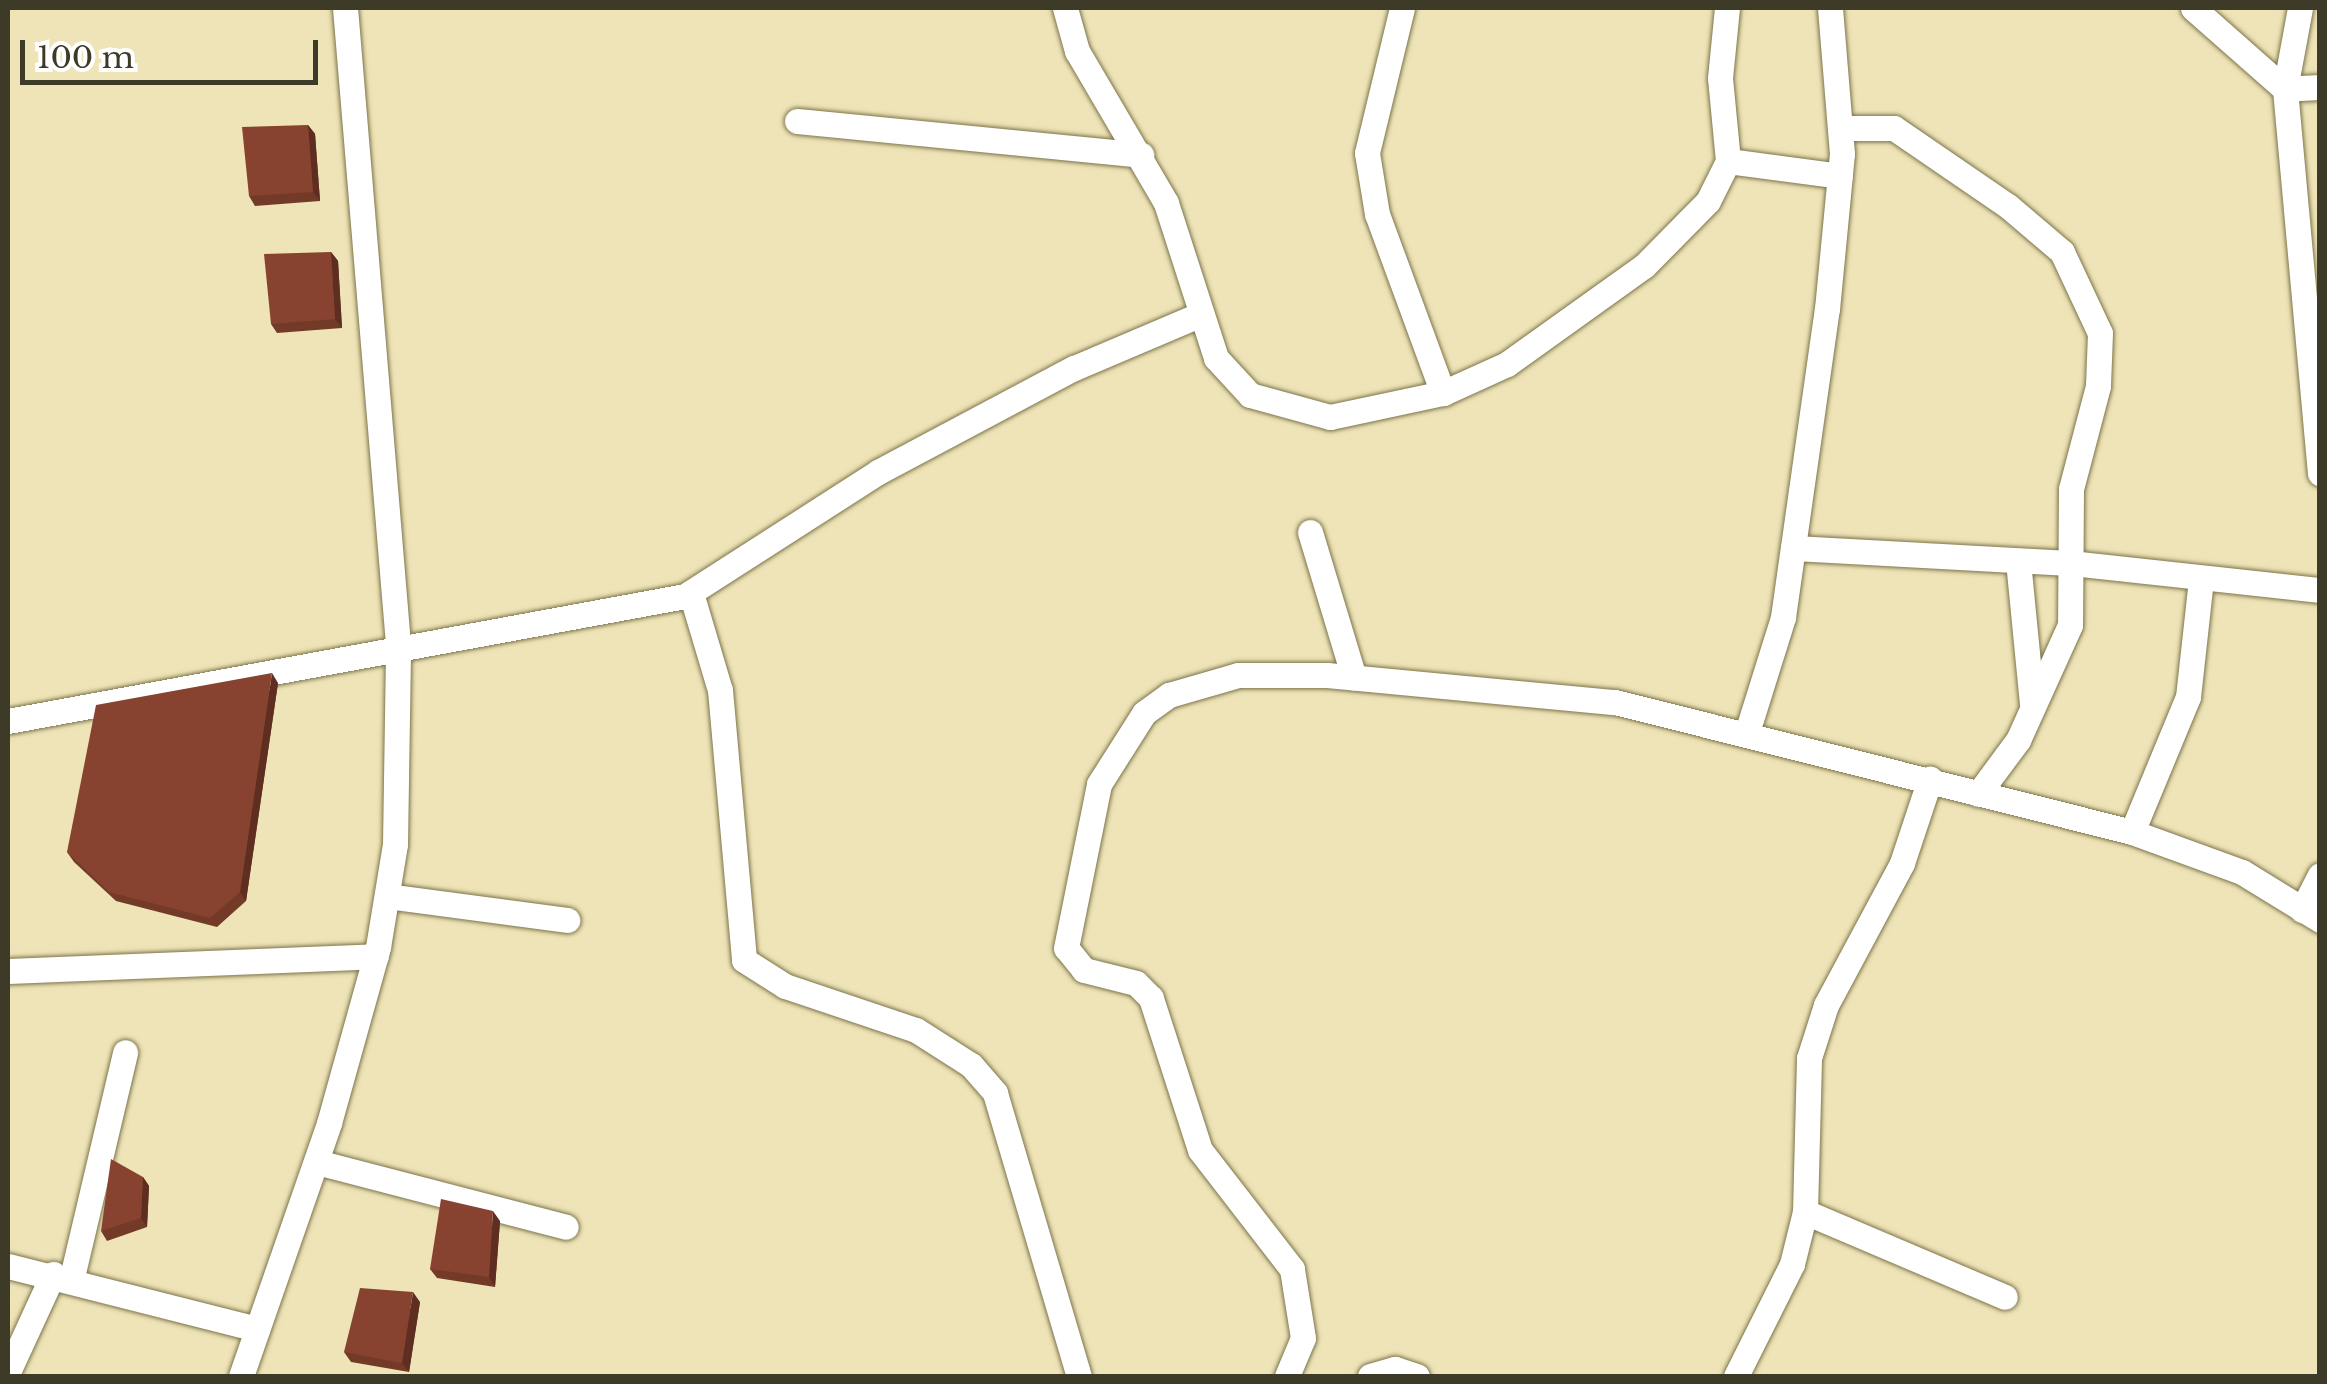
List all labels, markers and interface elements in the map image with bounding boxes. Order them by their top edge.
scale bar [25,20,322,82]
text: 100 m [37,39,134,76]

